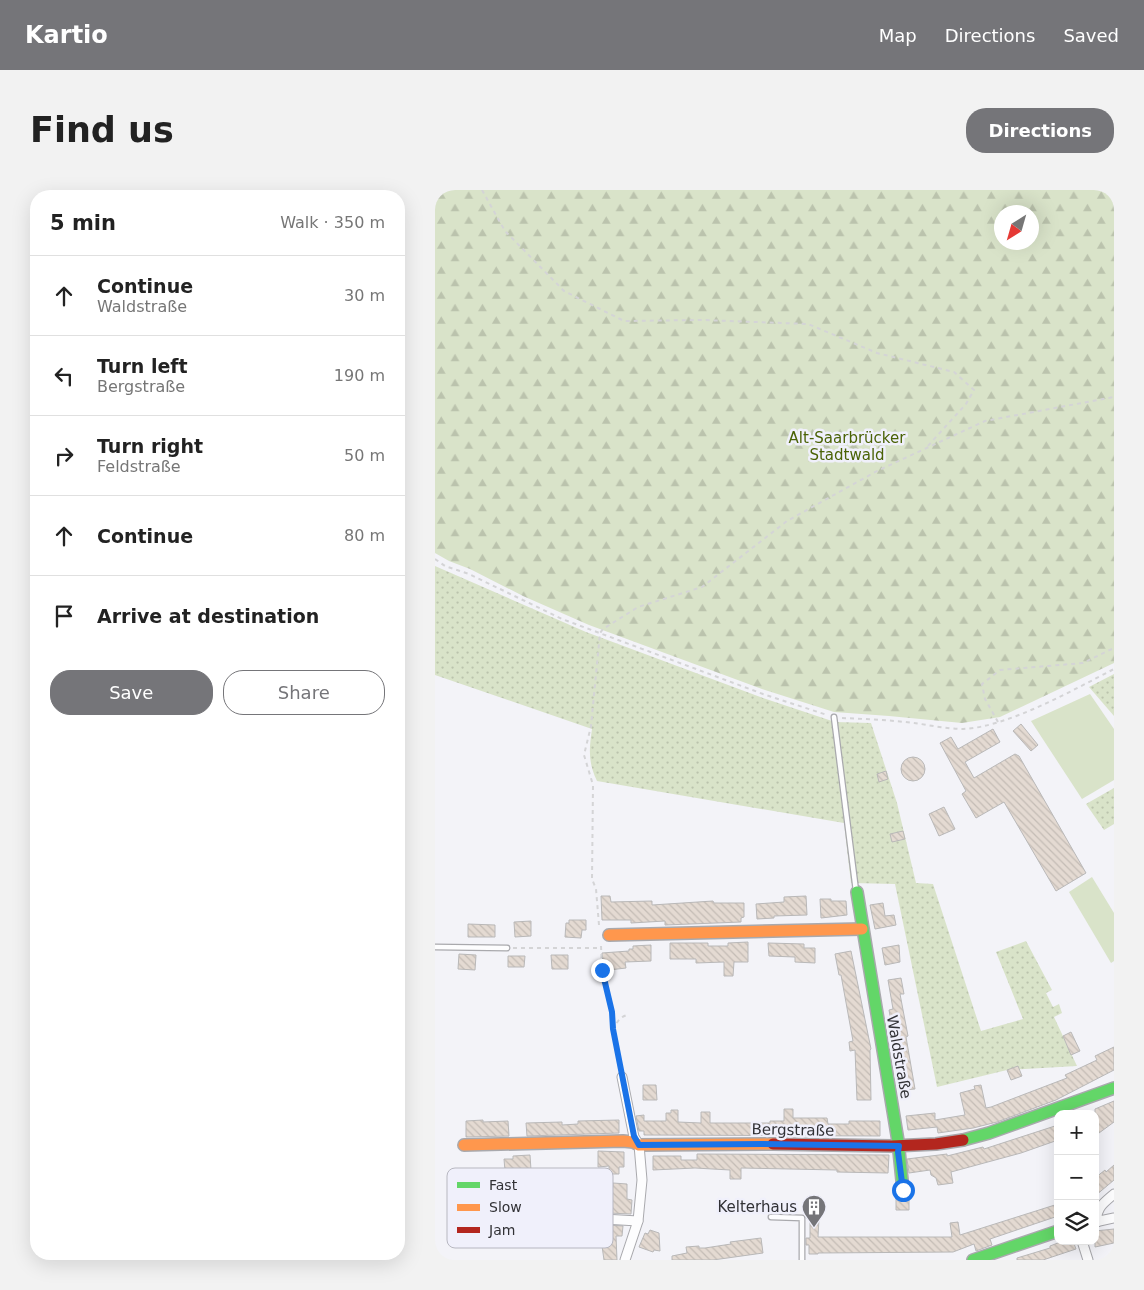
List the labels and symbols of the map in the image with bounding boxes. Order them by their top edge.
north arrow [994,205,1039,250]
park label: Alt-Saarbrücker Stadtwald [789,429,906,464]
route end [591,959,614,982]
street label: Waldstraße [883,1014,915,1100]
street label: Bergstraße [752,1120,834,1140]
legend [447,1168,613,1248]
text: Fast [489,1177,518,1193]
route start [892,1179,915,1202]
building icon: Kelterhaus [801,1194,827,1228]
place label: Kelterhaus [717,1198,797,1216]
text: Slow [489,1199,522,1215]
text: Jam [488,1222,515,1238]

